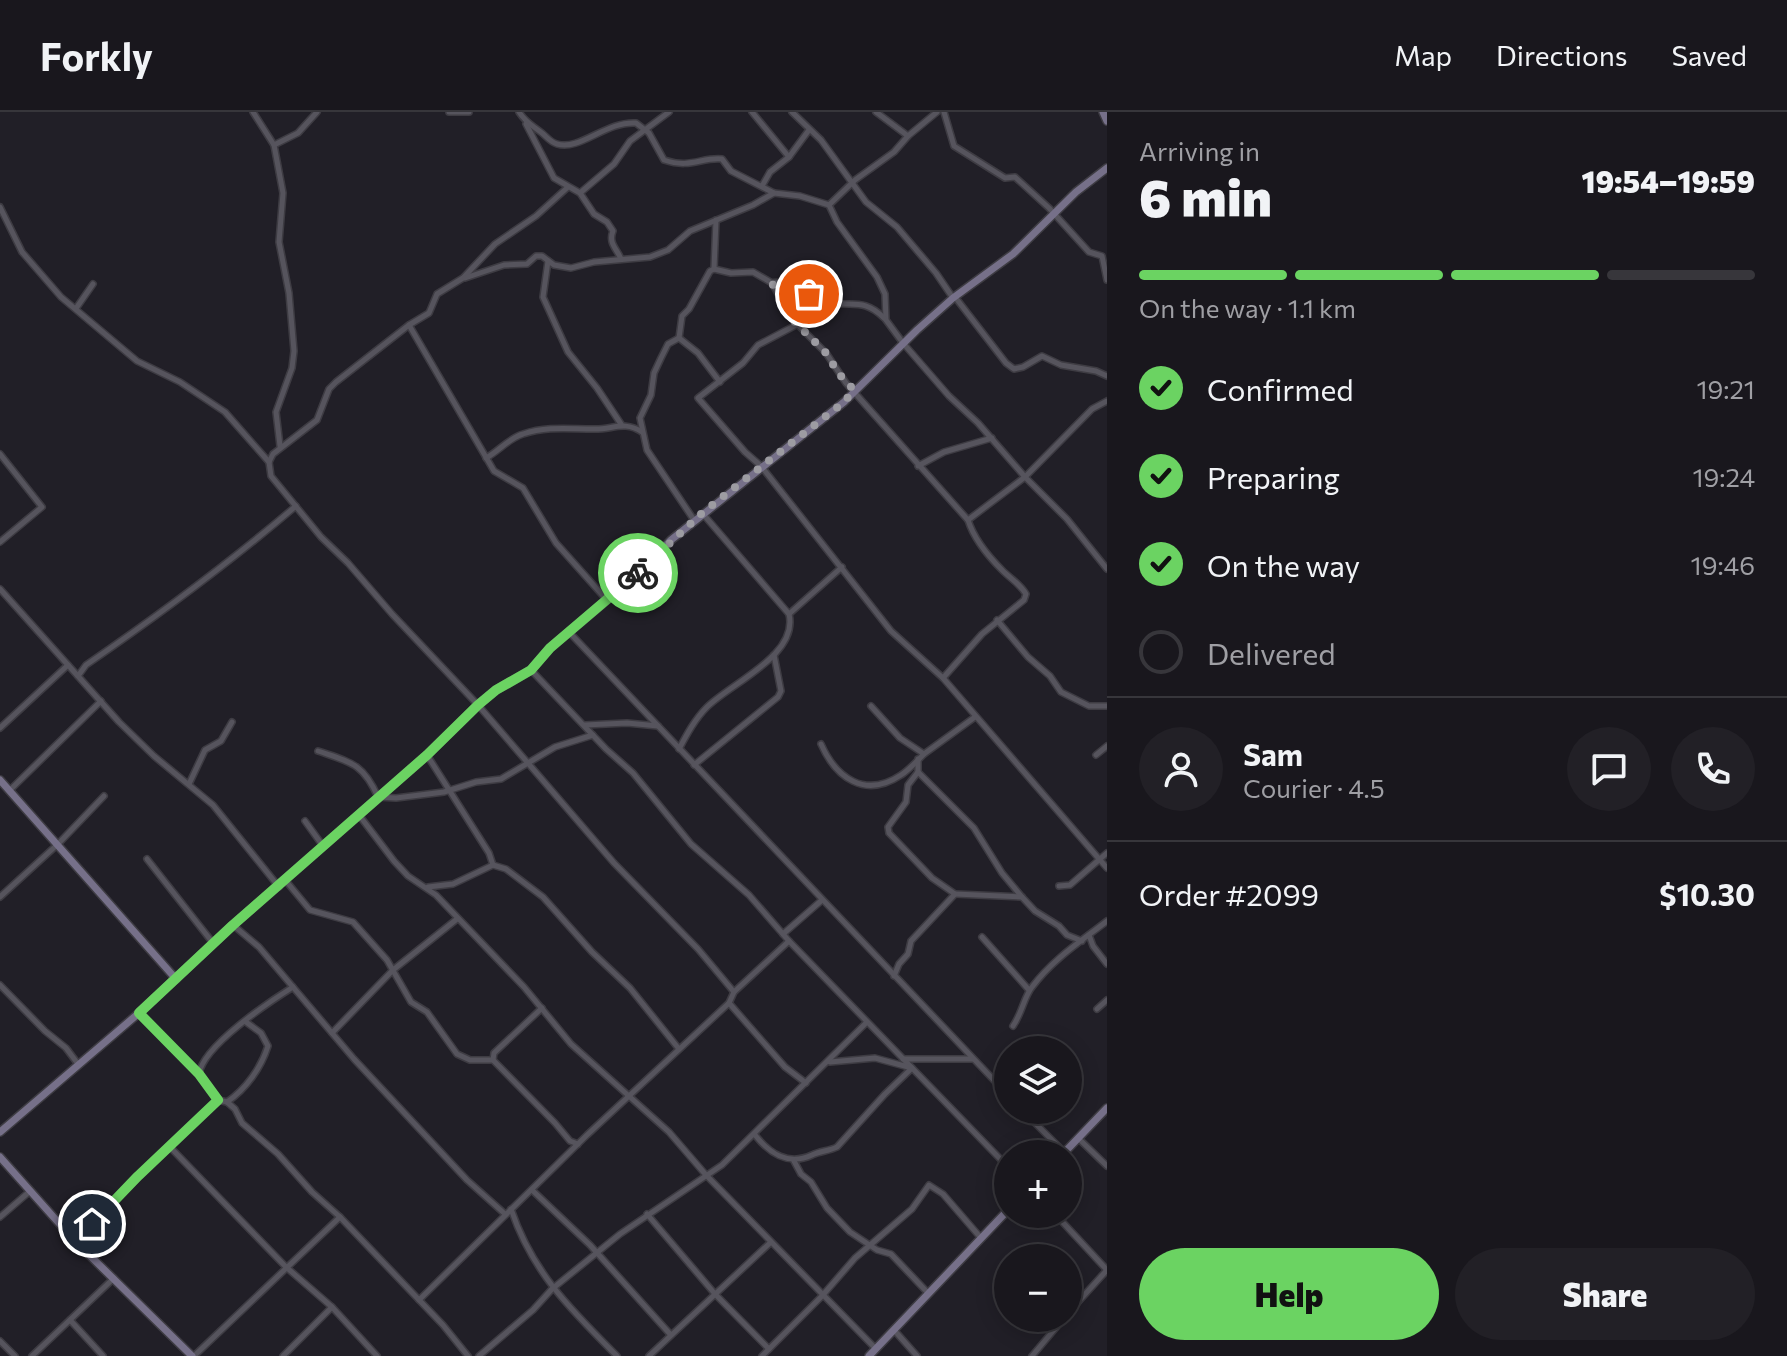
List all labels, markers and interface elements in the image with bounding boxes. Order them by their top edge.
text: Forkly [40,32,153,79]
text: Map [1394,38,1452,72]
text: Directions [1496,38,1627,72]
text: Saved [1671,38,1747,72]
text: Arriving in [1139,135,1260,166]
text: 19:54–19:59 [1581,162,1755,199]
text: 6 min [1139,164,1272,228]
pin [775,260,843,328]
icon: bag [787,272,831,316]
text: On the way · 1.1 km [1139,292,1356,323]
icon: check [1139,366,1183,410]
text: Confirmed [1207,370,1354,407]
text: 19:21 [1696,373,1755,404]
icon: check [1139,454,1183,498]
text: Preparing [1207,458,1340,495]
text: 19:24 [1692,461,1755,492]
courier [598,533,678,613]
icon: check [1139,542,1183,586]
text: On the way [1207,546,1360,583]
text: 19:46 [1691,549,1755,580]
icon: bike [616,551,660,595]
text: Delivered [1207,634,1336,671]
button: person [1139,727,1223,811]
button: chat [1567,727,1651,811]
button: phone [1671,727,1755,811]
text: Sam [1243,735,1303,772]
text: Courier · 4.5 [1243,772,1385,803]
text: Order #2099 [1139,875,1319,912]
text: $10.30 [1659,875,1755,912]
map controls [994,1036,1082,1332]
button: layers [994,1036,1082,1124]
button: + [994,1140,1082,1228]
pin [58,1190,126,1258]
icon: home [70,1202,114,1246]
button: − [994,1244,1082,1332]
button: Help [1139,1248,1439,1340]
button: Share [1455,1248,1755,1340]

